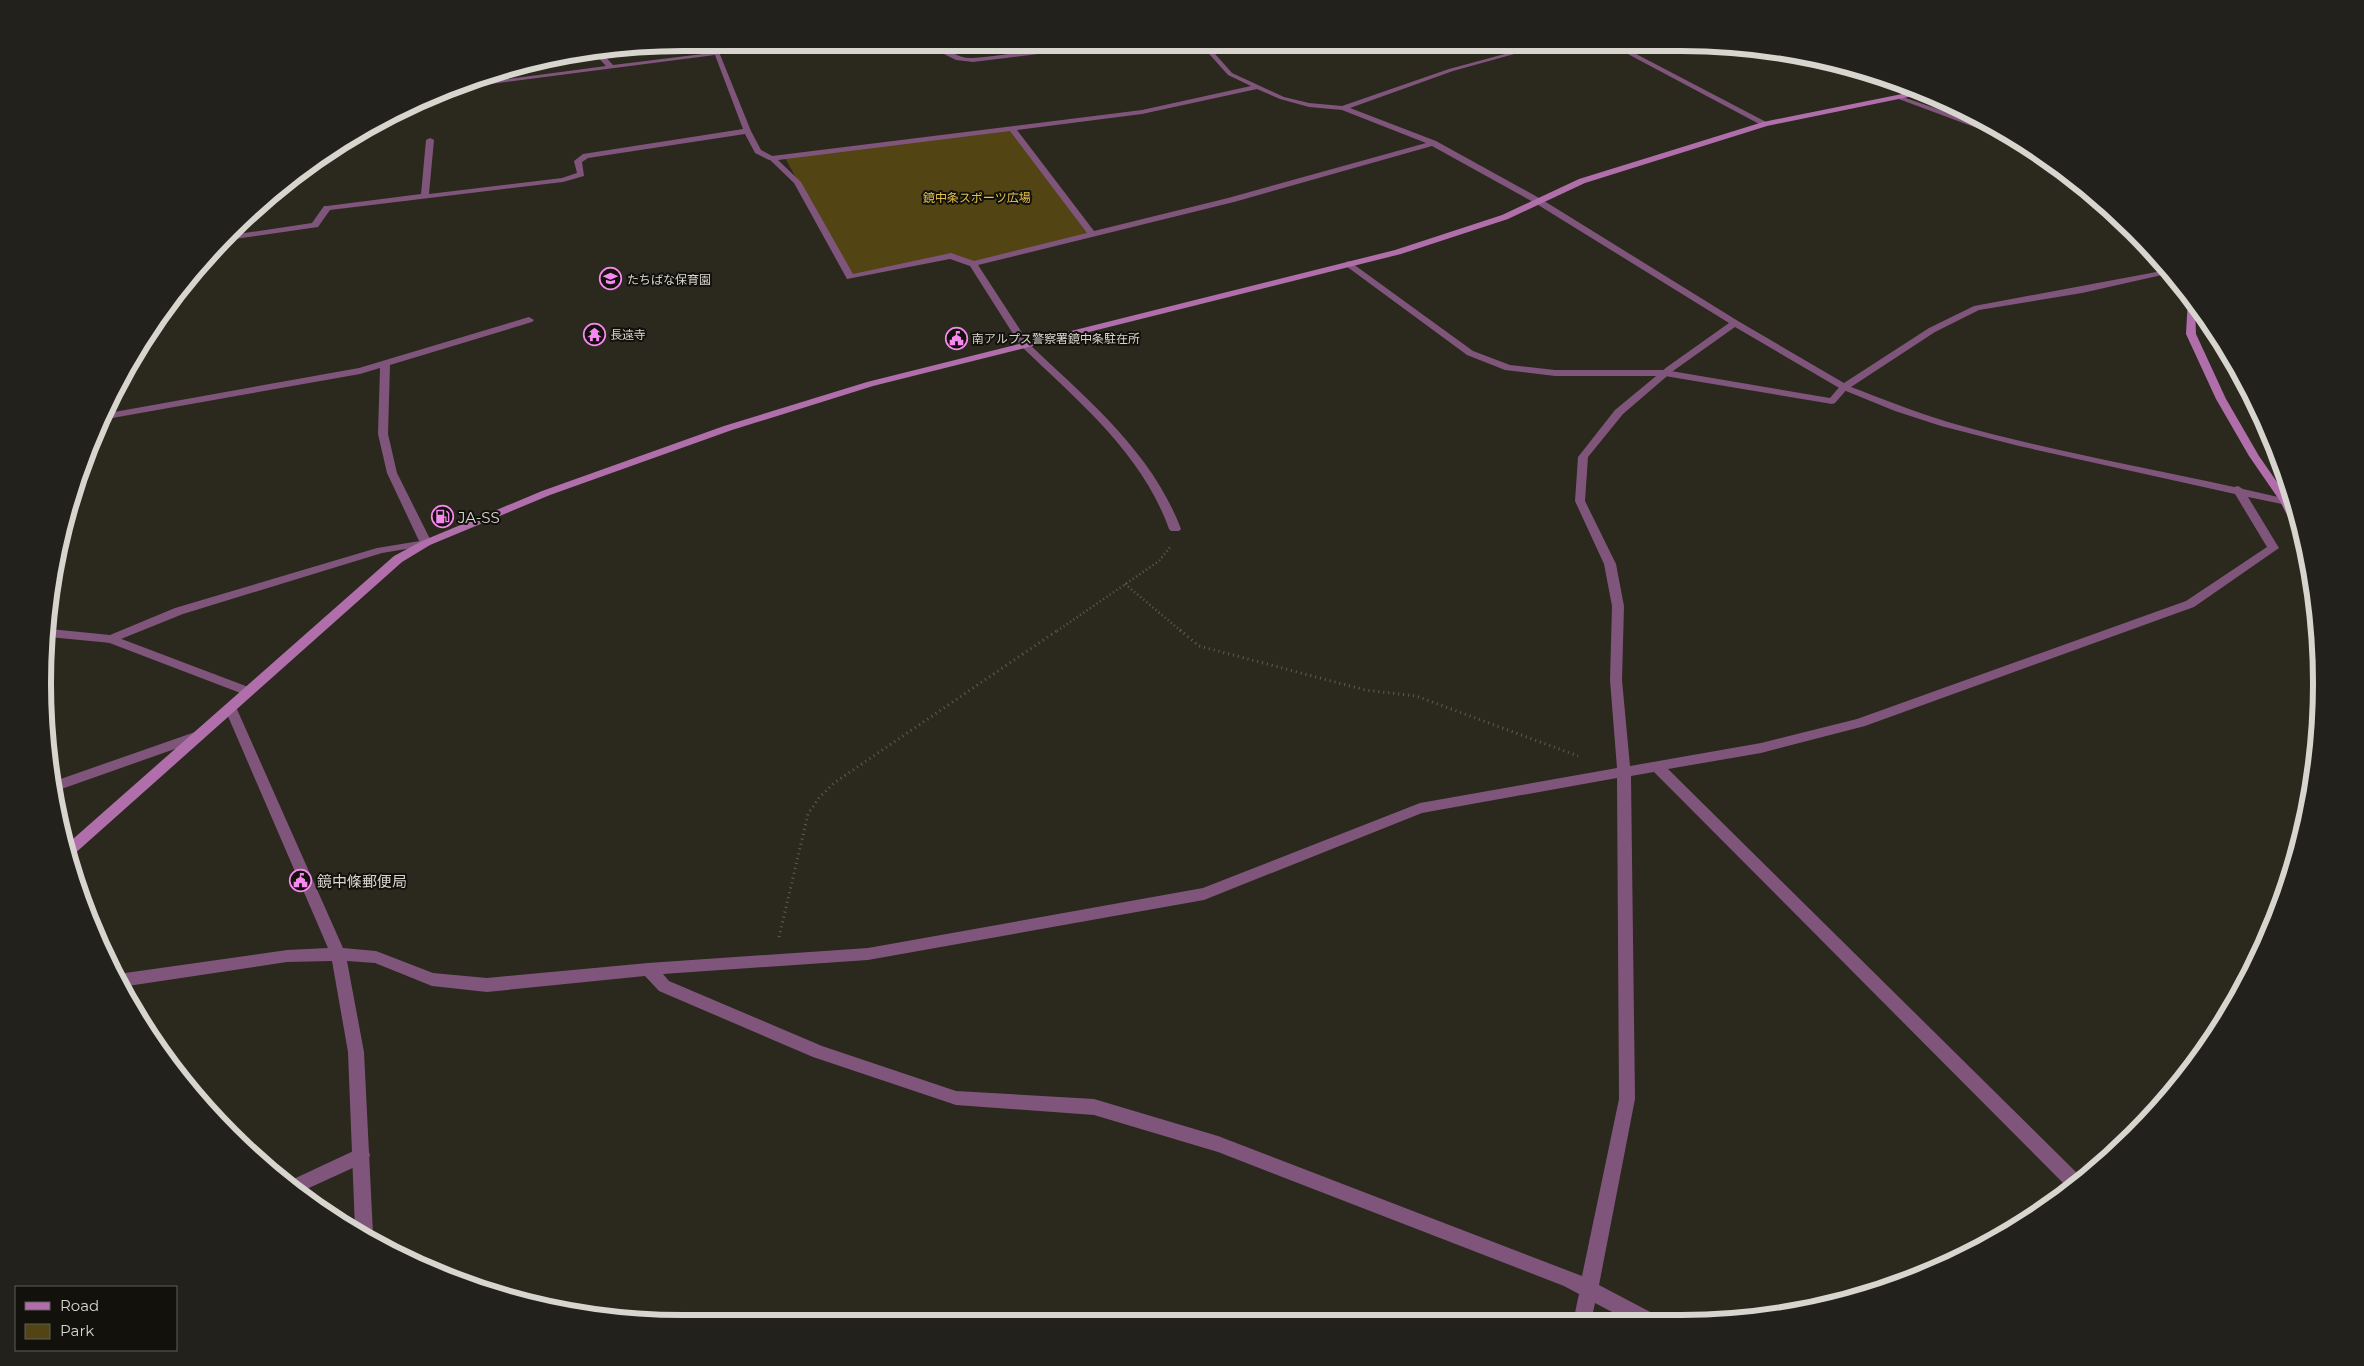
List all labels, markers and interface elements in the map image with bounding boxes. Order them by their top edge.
park label: 鏡中条スポーツ広場 [923,190,1031,205]
school or university icon: たちばな保育園 [599,267,623,291]
place label: たちばな保育園 [627,272,711,287]
temple icon: 長遠寺 [582,322,606,346]
public building icon: 南アルプス警察署鏡中条駐在所 [944,326,968,350]
place label: 長遠寺 [610,327,646,342]
place label: 南アルプス警察署鏡中条駐在所 [972,331,1140,346]
fuel station icon: JA-SS [430,505,454,529]
place label: JA-SS [457,508,500,527]
public building icon: 鏡中條郵便局 [289,869,313,893]
place label: 鏡中條郵便局 [317,872,407,891]
legend [15,1286,178,1351]
text: Road [60,1296,99,1315]
text: Park [60,1321,94,1340]

